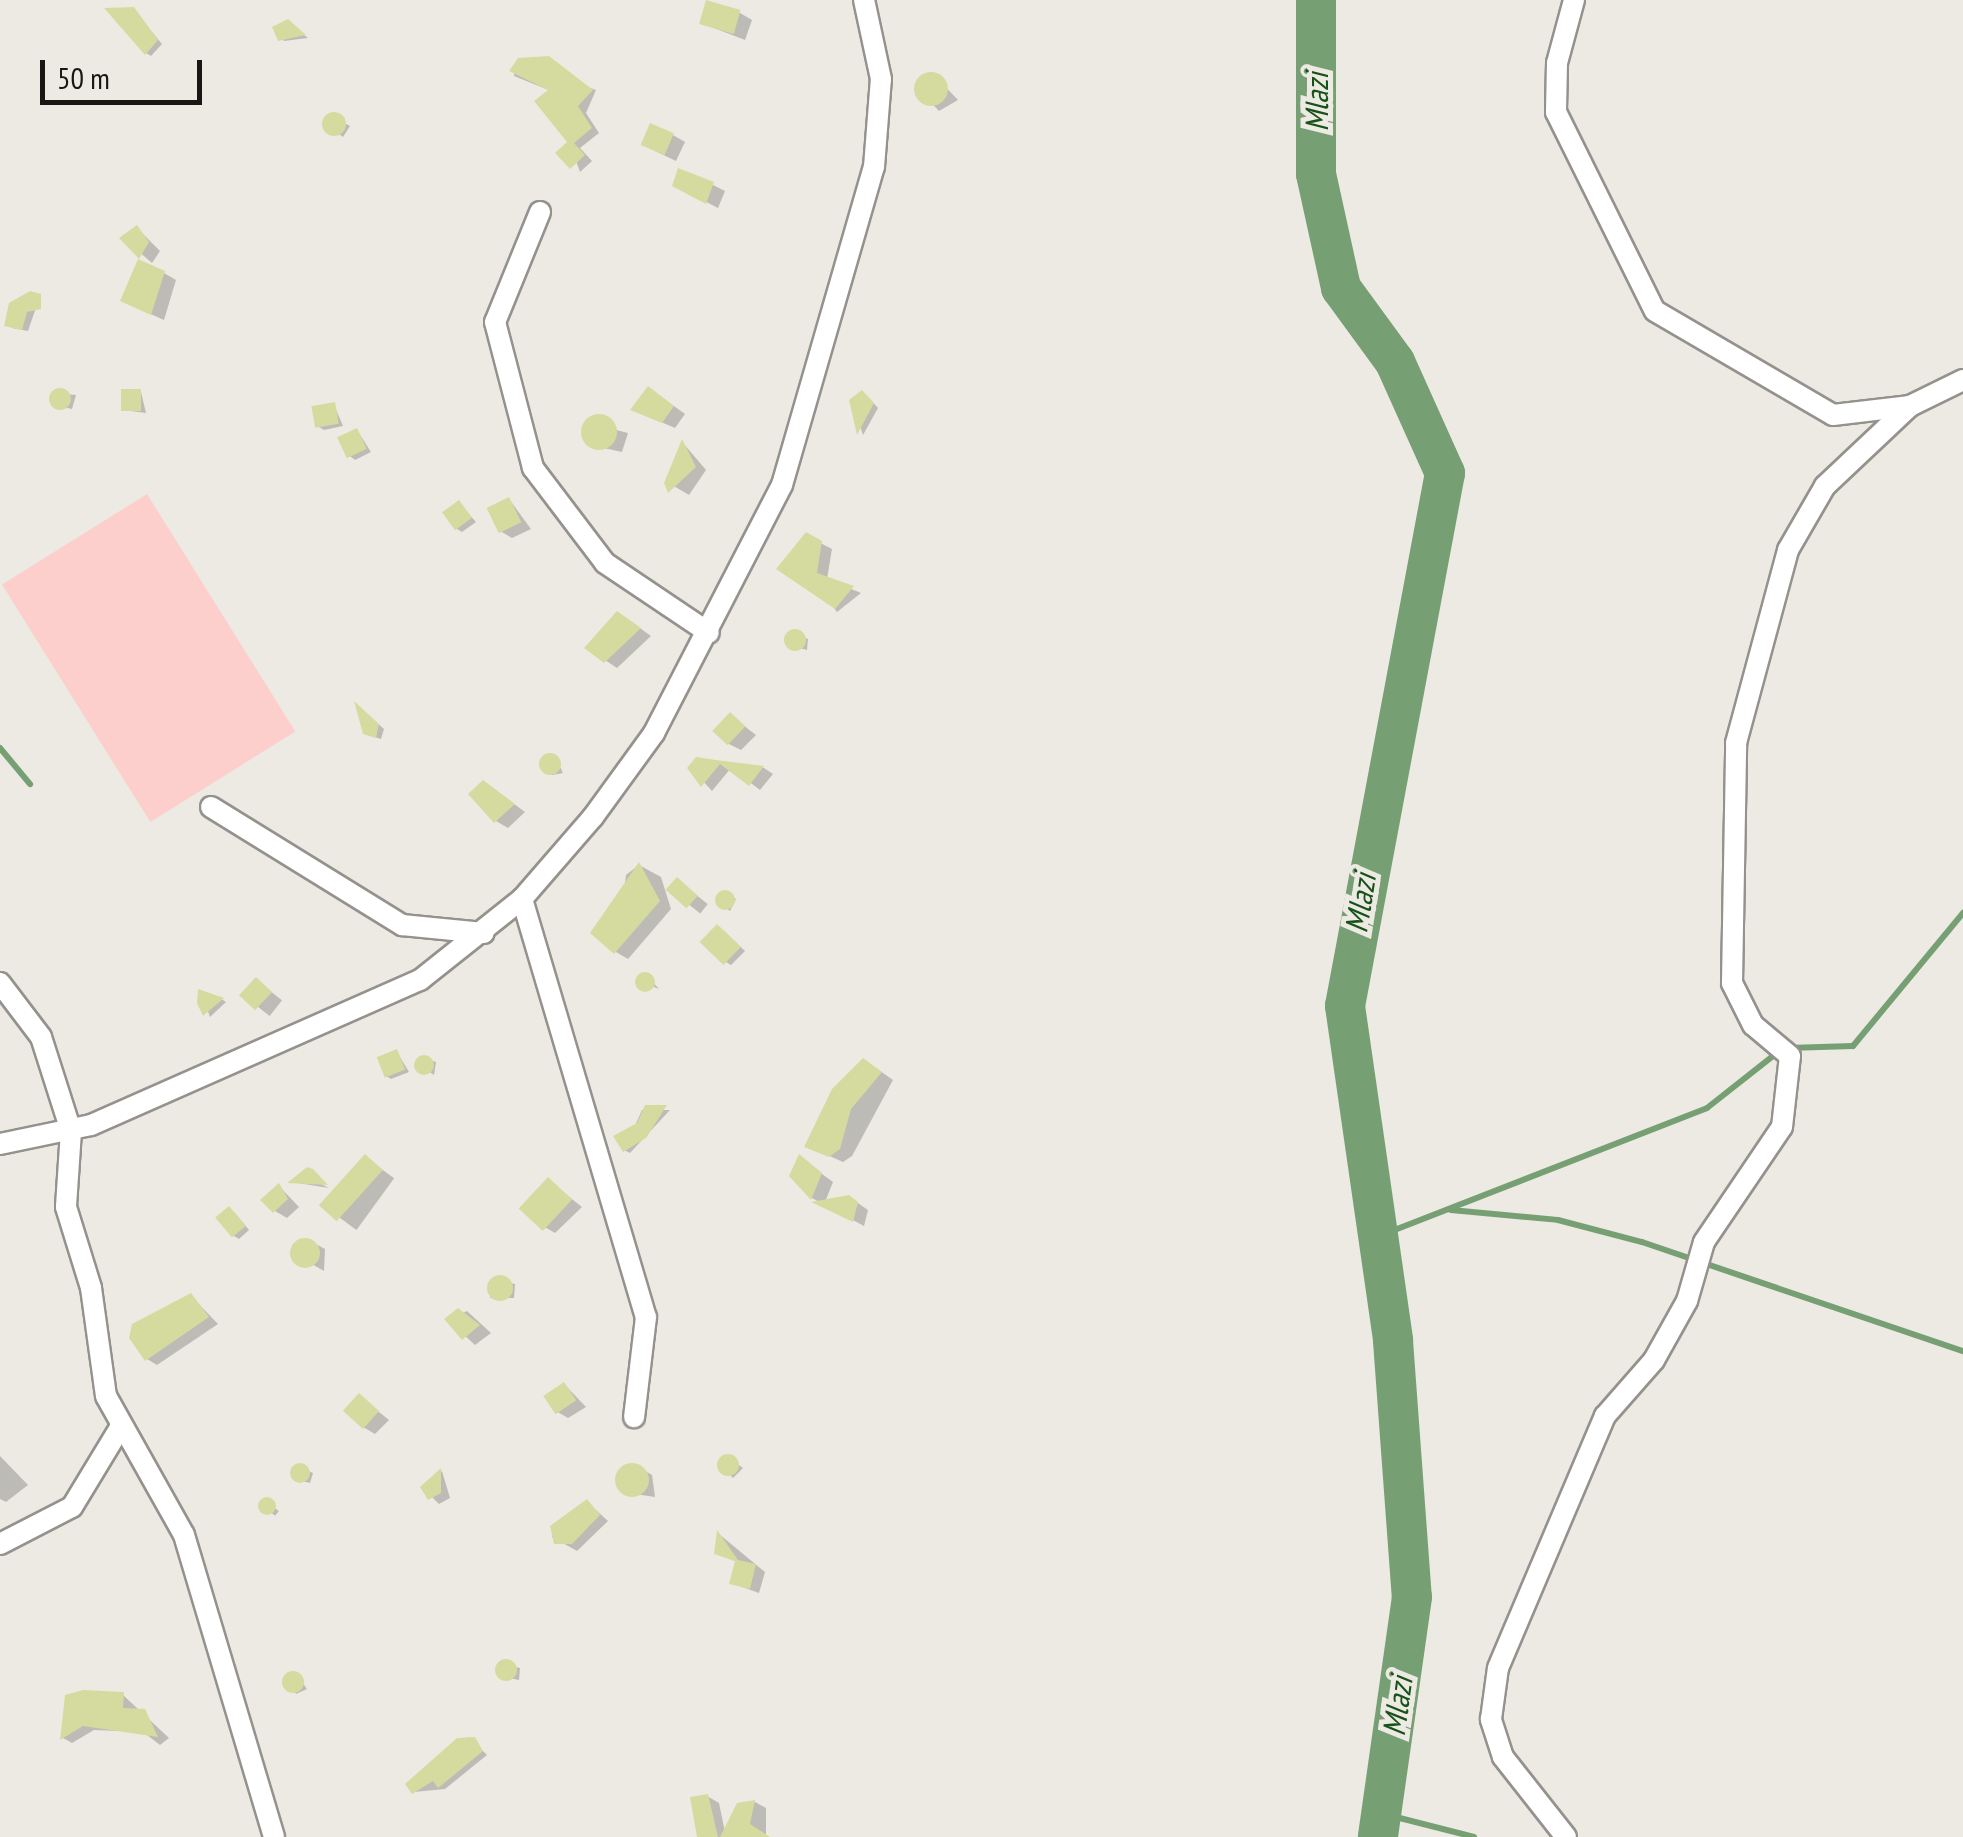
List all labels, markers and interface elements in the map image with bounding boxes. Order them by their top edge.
scale bar [45,40,208,102]
text: 50 m [57,58,110,97]
water label: Mlazi [1297,72,1335,132]
water label: Mlazi [1336,871,1384,935]
water label: Mlazi [1374,1674,1420,1738]

